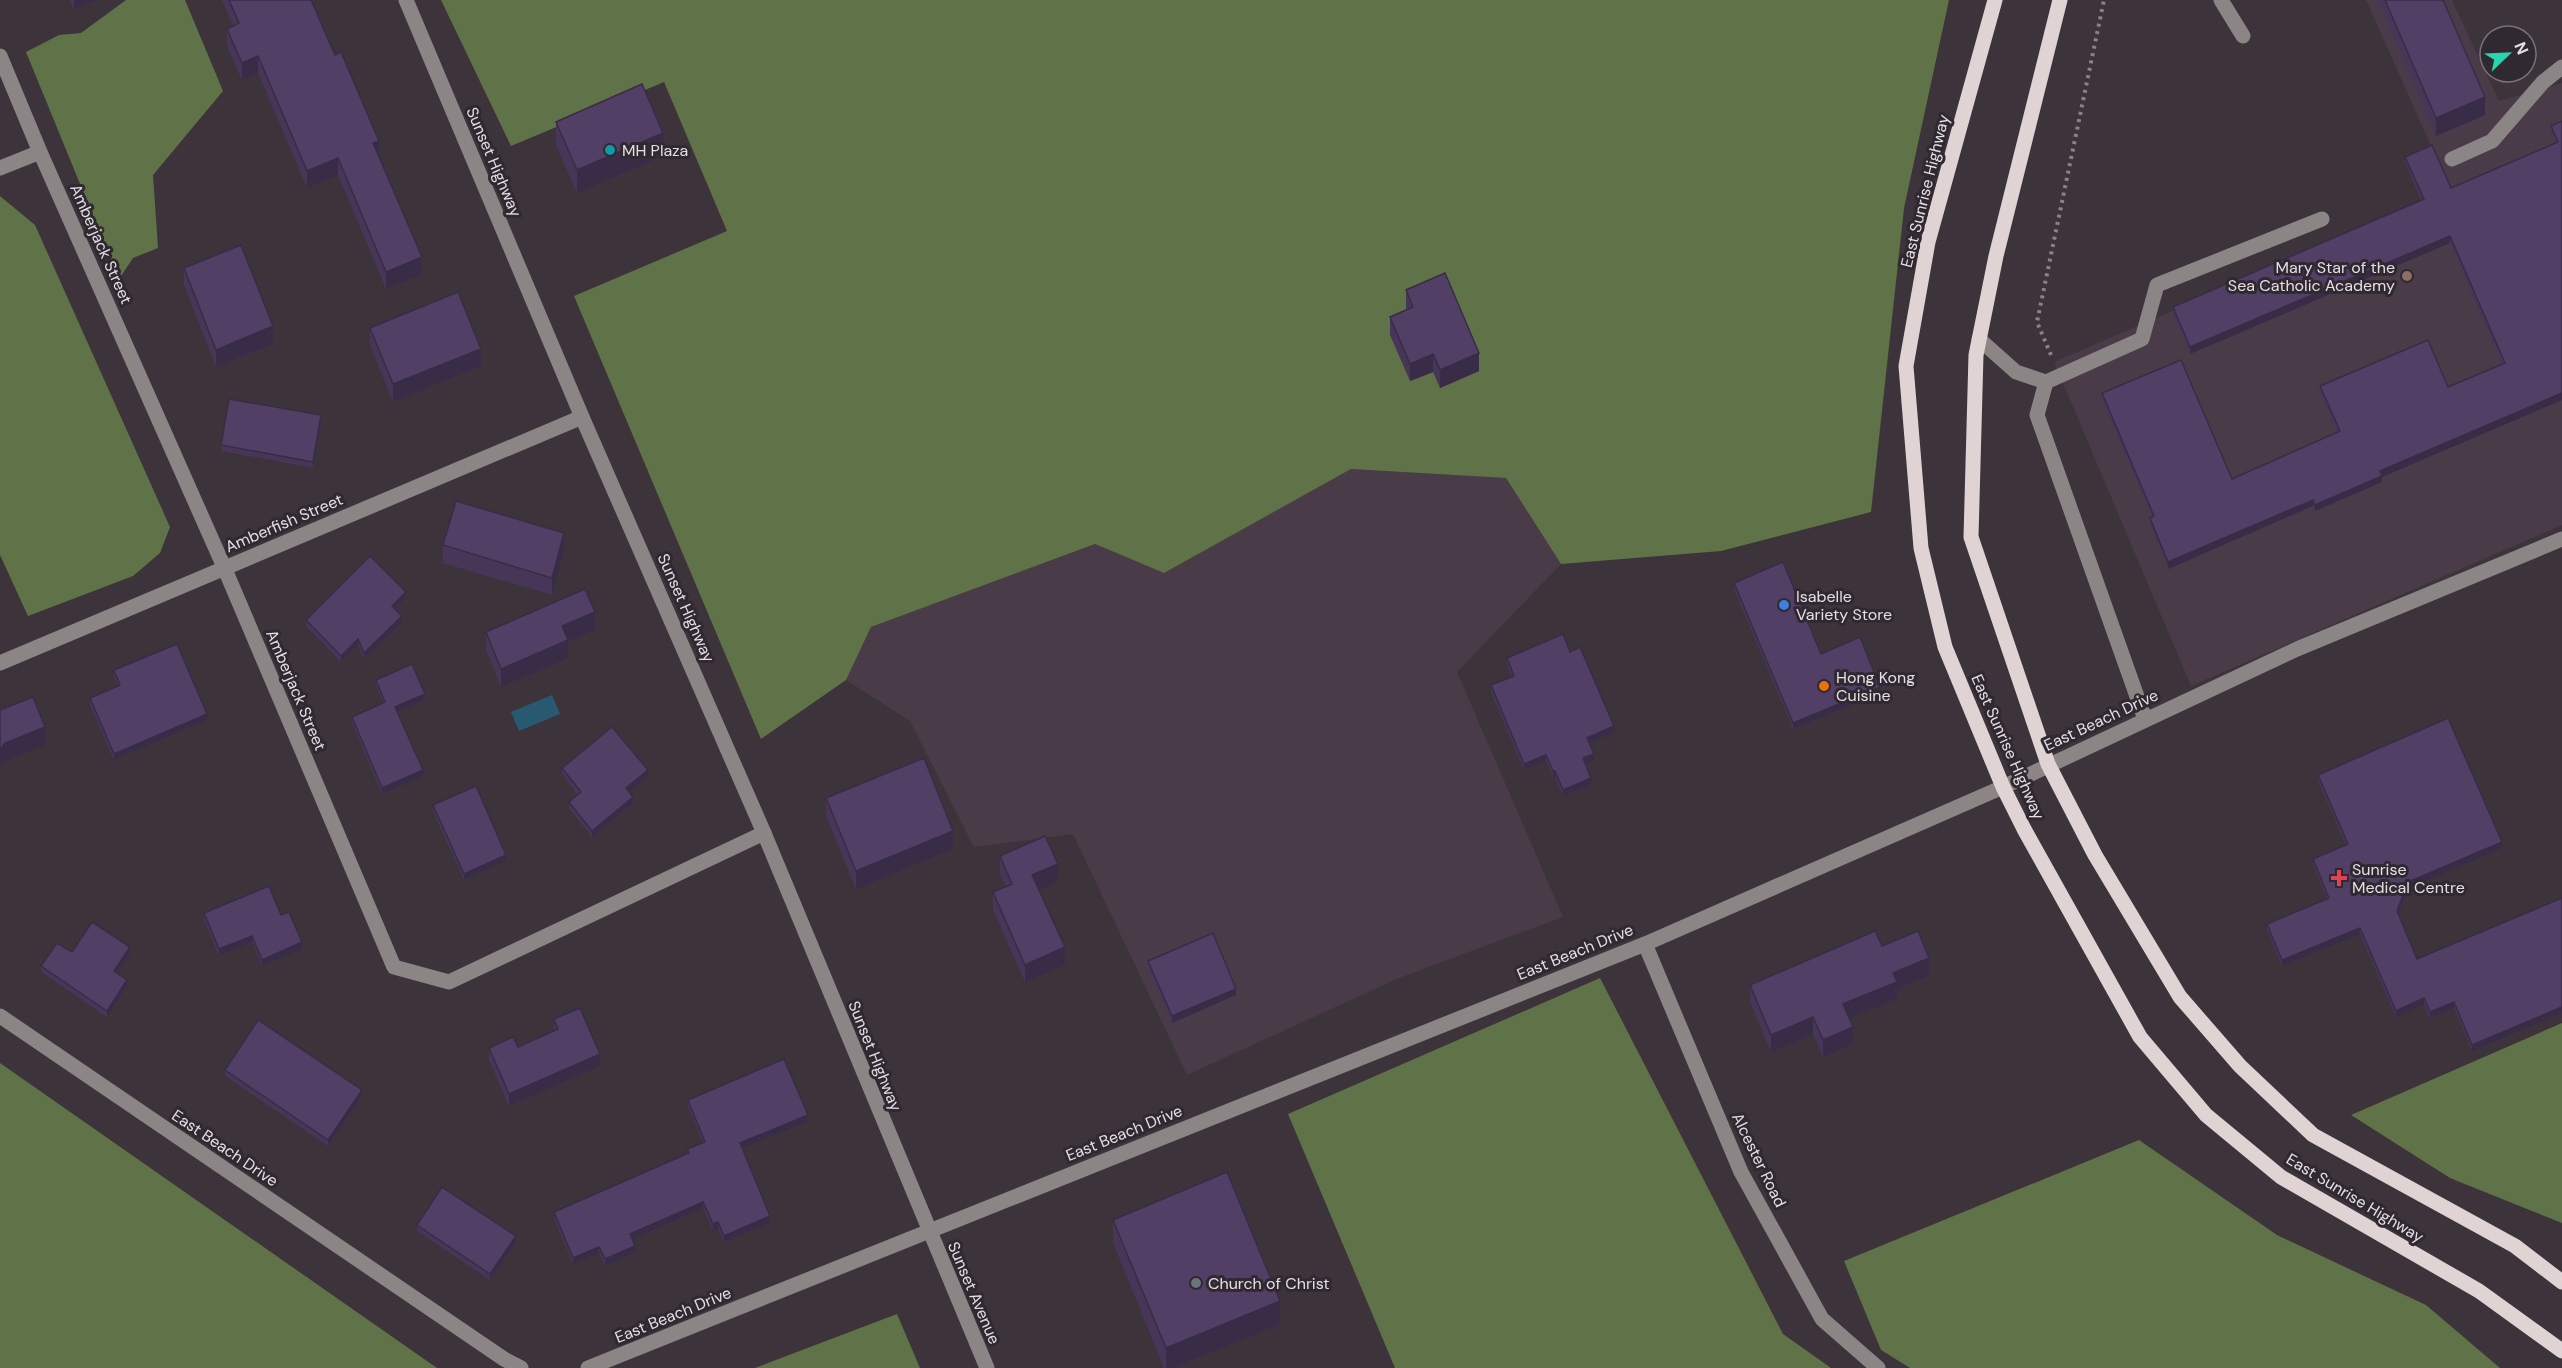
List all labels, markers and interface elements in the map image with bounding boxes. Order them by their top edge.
north arrow [2478,24,2538,84]
text: N [2509,39,2533,58]
street label: Sunset Highway [461,104,527,220]
street label: East Sunrise Highway [1896,112,1954,270]
place label: MH Plaza [622,140,688,161]
marker: MH Plaza [603,143,617,157]
street label: Amberjack Street [65,181,137,307]
place label: Mary Star of the Sea Catholic Academy [2228,257,2395,296]
marker: Mary Star of the Sea Catholic Academy [2400,269,2414,283]
street label: Amberfish Street [222,489,346,557]
street label: Sunset Highway [653,550,719,666]
place label: Isabelle Variety Store [1796,586,1892,625]
marker: Isabelle Variety Store [1777,598,1791,612]
street label: Amberjack Street [261,626,331,754]
place label: Hong Kong Cuisine [1836,667,1915,706]
street label: East Sunrise Highway [1967,671,2050,823]
marker: Hong Kong Cuisine [1817,679,1831,693]
street label: East Beach Drive [2040,684,2162,756]
place label: Sunrise Medical Centre [2352,859,2465,898]
marker: Sunrise Medical Centre [2330,869,2348,887]
street label: East Beach Drive [1514,919,1636,985]
street label: Sunset Highway [843,998,907,1114]
street label: East Beach Drive [1063,1100,1185,1166]
street label: East Beach Drive [168,1105,282,1191]
street label: Alcester Road [1727,1109,1791,1211]
street label: East Sunrise Highway [2282,1149,2428,1247]
street label: Sunset Avenue [943,1239,1005,1347]
place label: Church of Christ [1208,1273,1330,1294]
marker: Church of Christ [1189,1276,1203,1290]
street label: East Beach Drive [612,1282,734,1348]

